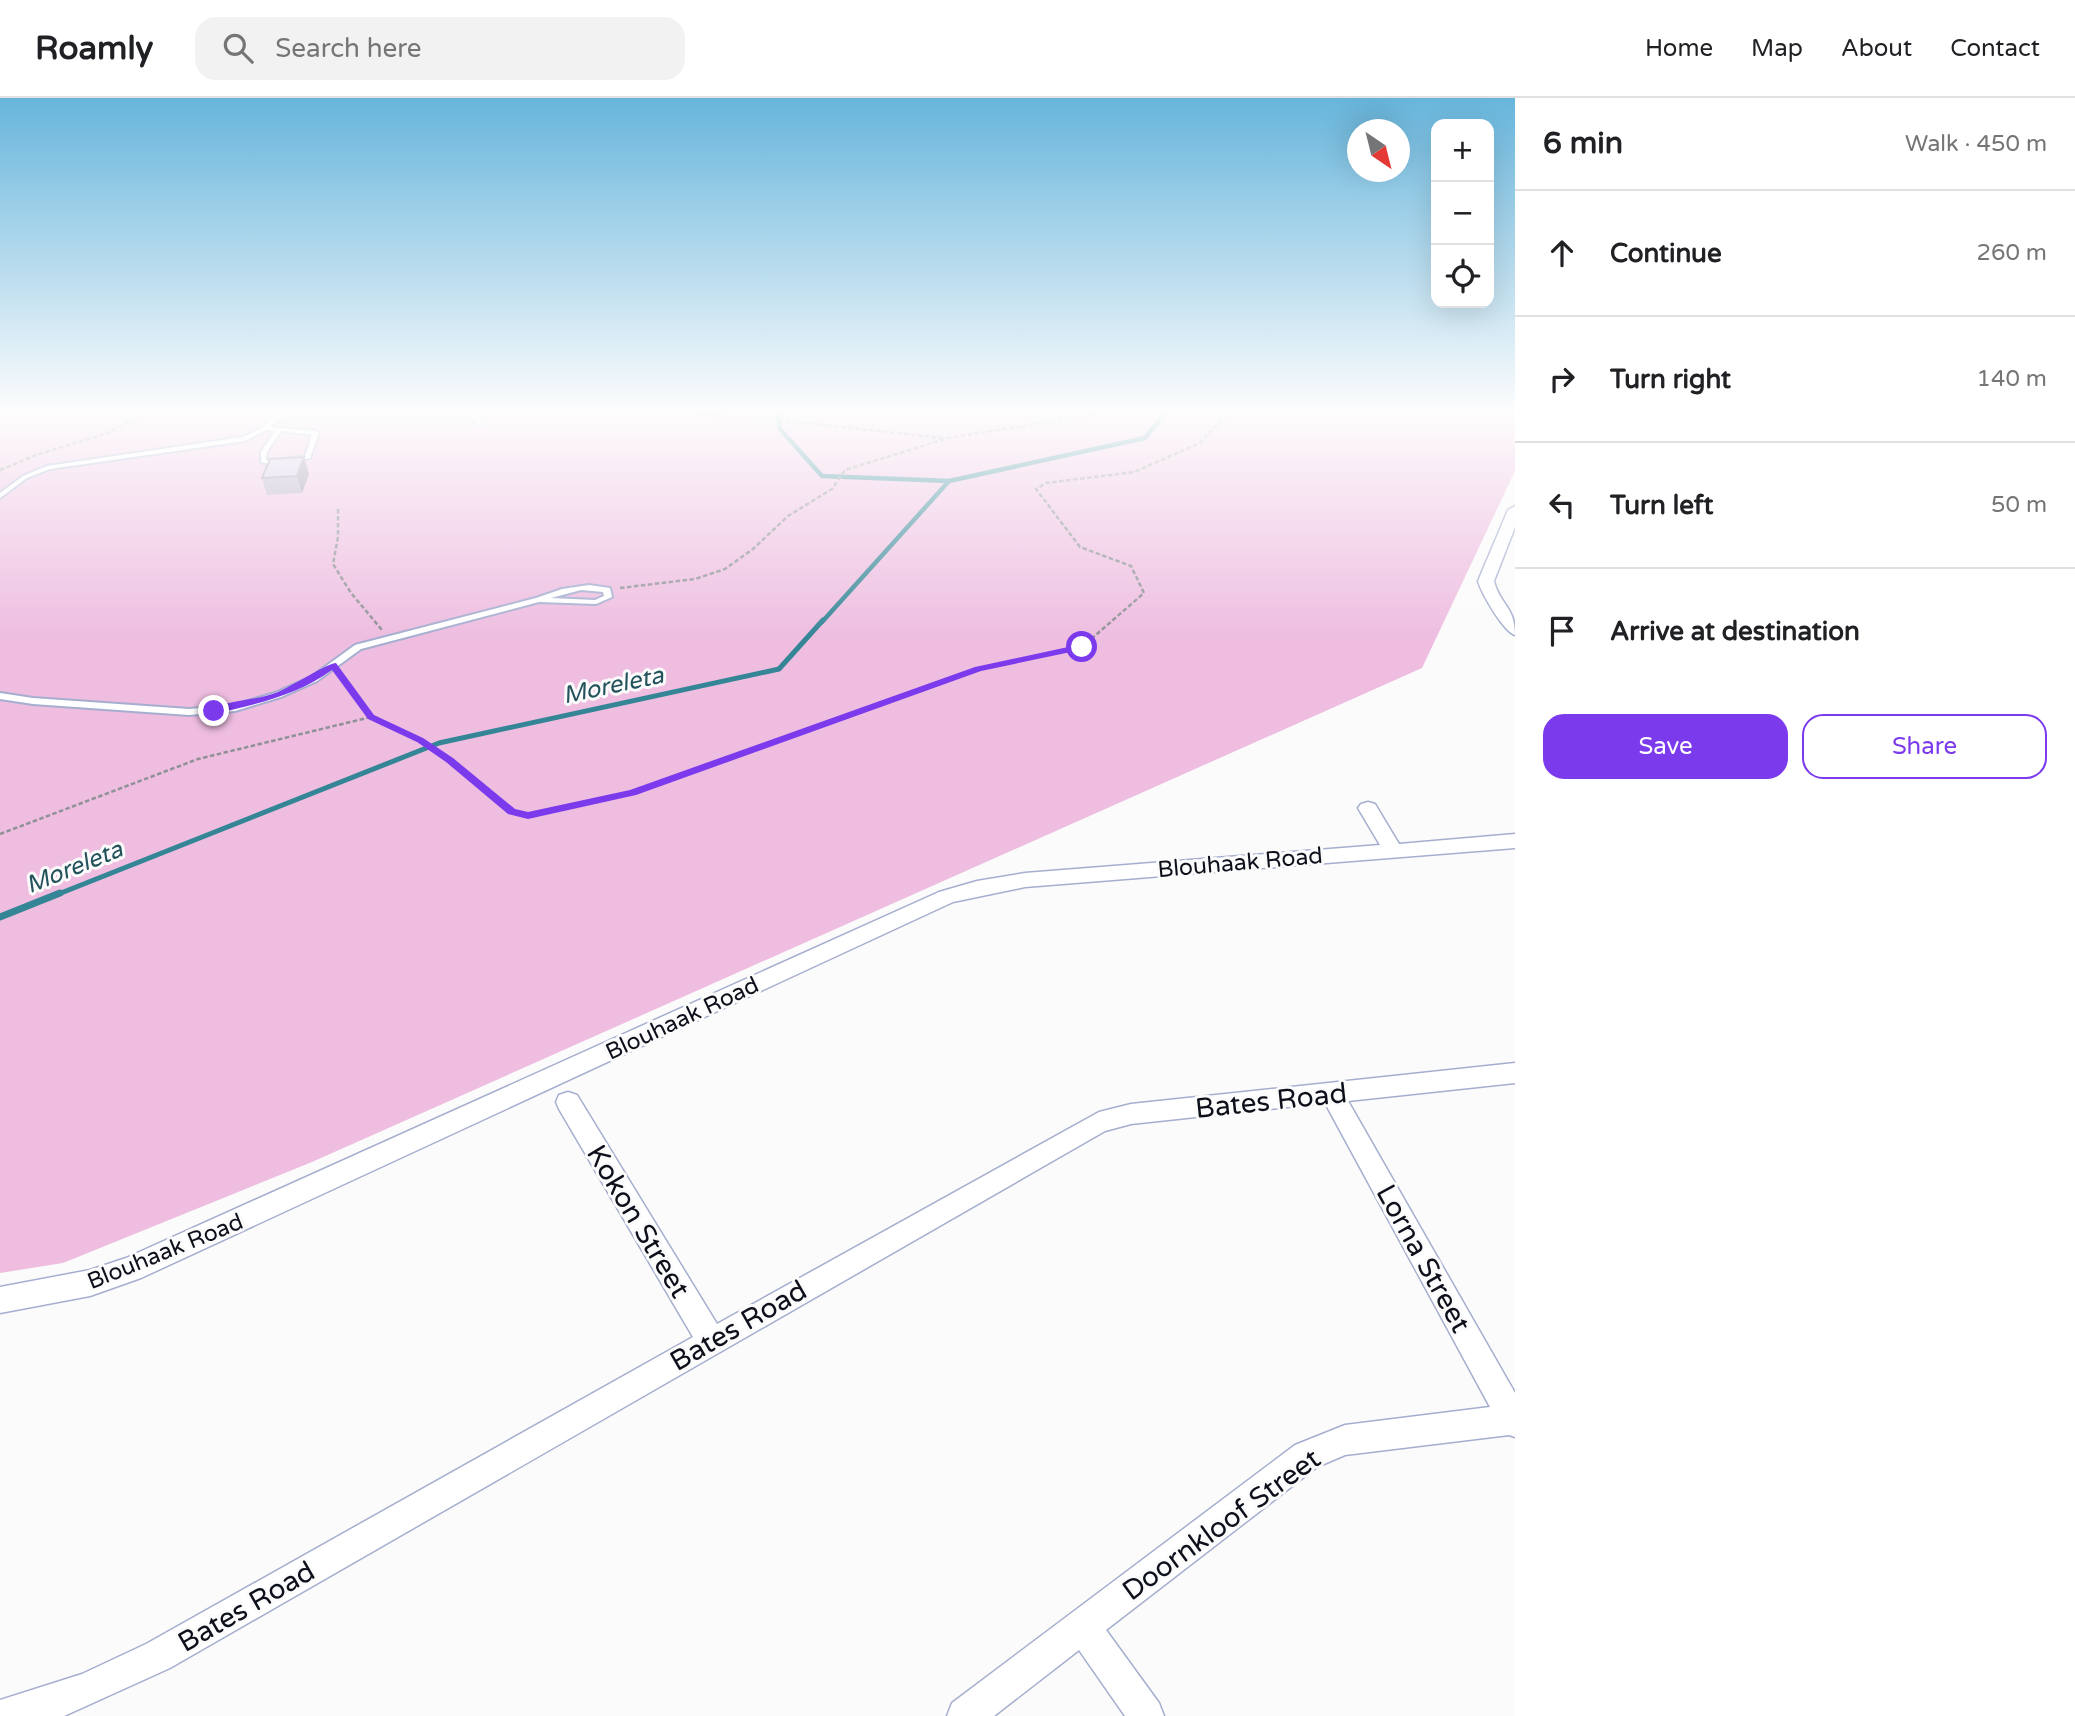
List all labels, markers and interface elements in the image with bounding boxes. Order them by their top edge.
search box [195,17,685,80]
text: Roamly [35,29,153,68]
icon: search [219,29,257,67]
text: Search here [275,33,422,64]
text: Home [1645,34,1713,63]
text: Map [1751,34,1803,63]
text: About [1841,34,1912,63]
text: Contact [1950,34,2040,63]
north arrow [1347,119,1410,182]
map controls [1431,119,1494,308]
button: + [1431,119,1494,182]
text: 6 min [1543,125,1623,162]
text: Walk · 450 m [1905,130,2047,158]
button: − [1431,182,1494,245]
icon: ahead [1543,234,1581,272]
text: Continue [1610,238,1722,269]
text: 260 m [1977,239,2047,267]
button: locate [1431,245,1494,308]
icon: right [1543,360,1581,398]
text: Turn right [1610,364,1731,395]
text: 140 m [1977,365,2047,393]
icon: left [1543,486,1581,524]
text: Turn left [1610,490,1713,521]
text: 50 m [1991,491,2047,519]
icon: arrive [1543,612,1581,650]
text: Arrive at destination [1610,616,1860,647]
route start [1066,631,1097,662]
water label: Moreleta [560,661,667,710]
route end [198,695,229,726]
button: Save [1543,714,1788,779]
button: Share [1802,714,2047,779]
water label: Moreleta [21,835,127,900]
street label: Blouhaak Road [1156,842,1324,884]
street label: Blouhaak Road [601,971,763,1067]
street label: Bates Road [1194,1076,1349,1126]
street label: Kokon Street [579,1139,697,1304]
street label: Lorna Street [1369,1179,1478,1339]
street label: Blouhaak Road [83,1208,247,1296]
street label: Bates Road [664,1273,813,1379]
street label: Doornkloof Street [1116,1441,1327,1608]
street label: Bates Road [172,1554,321,1660]

